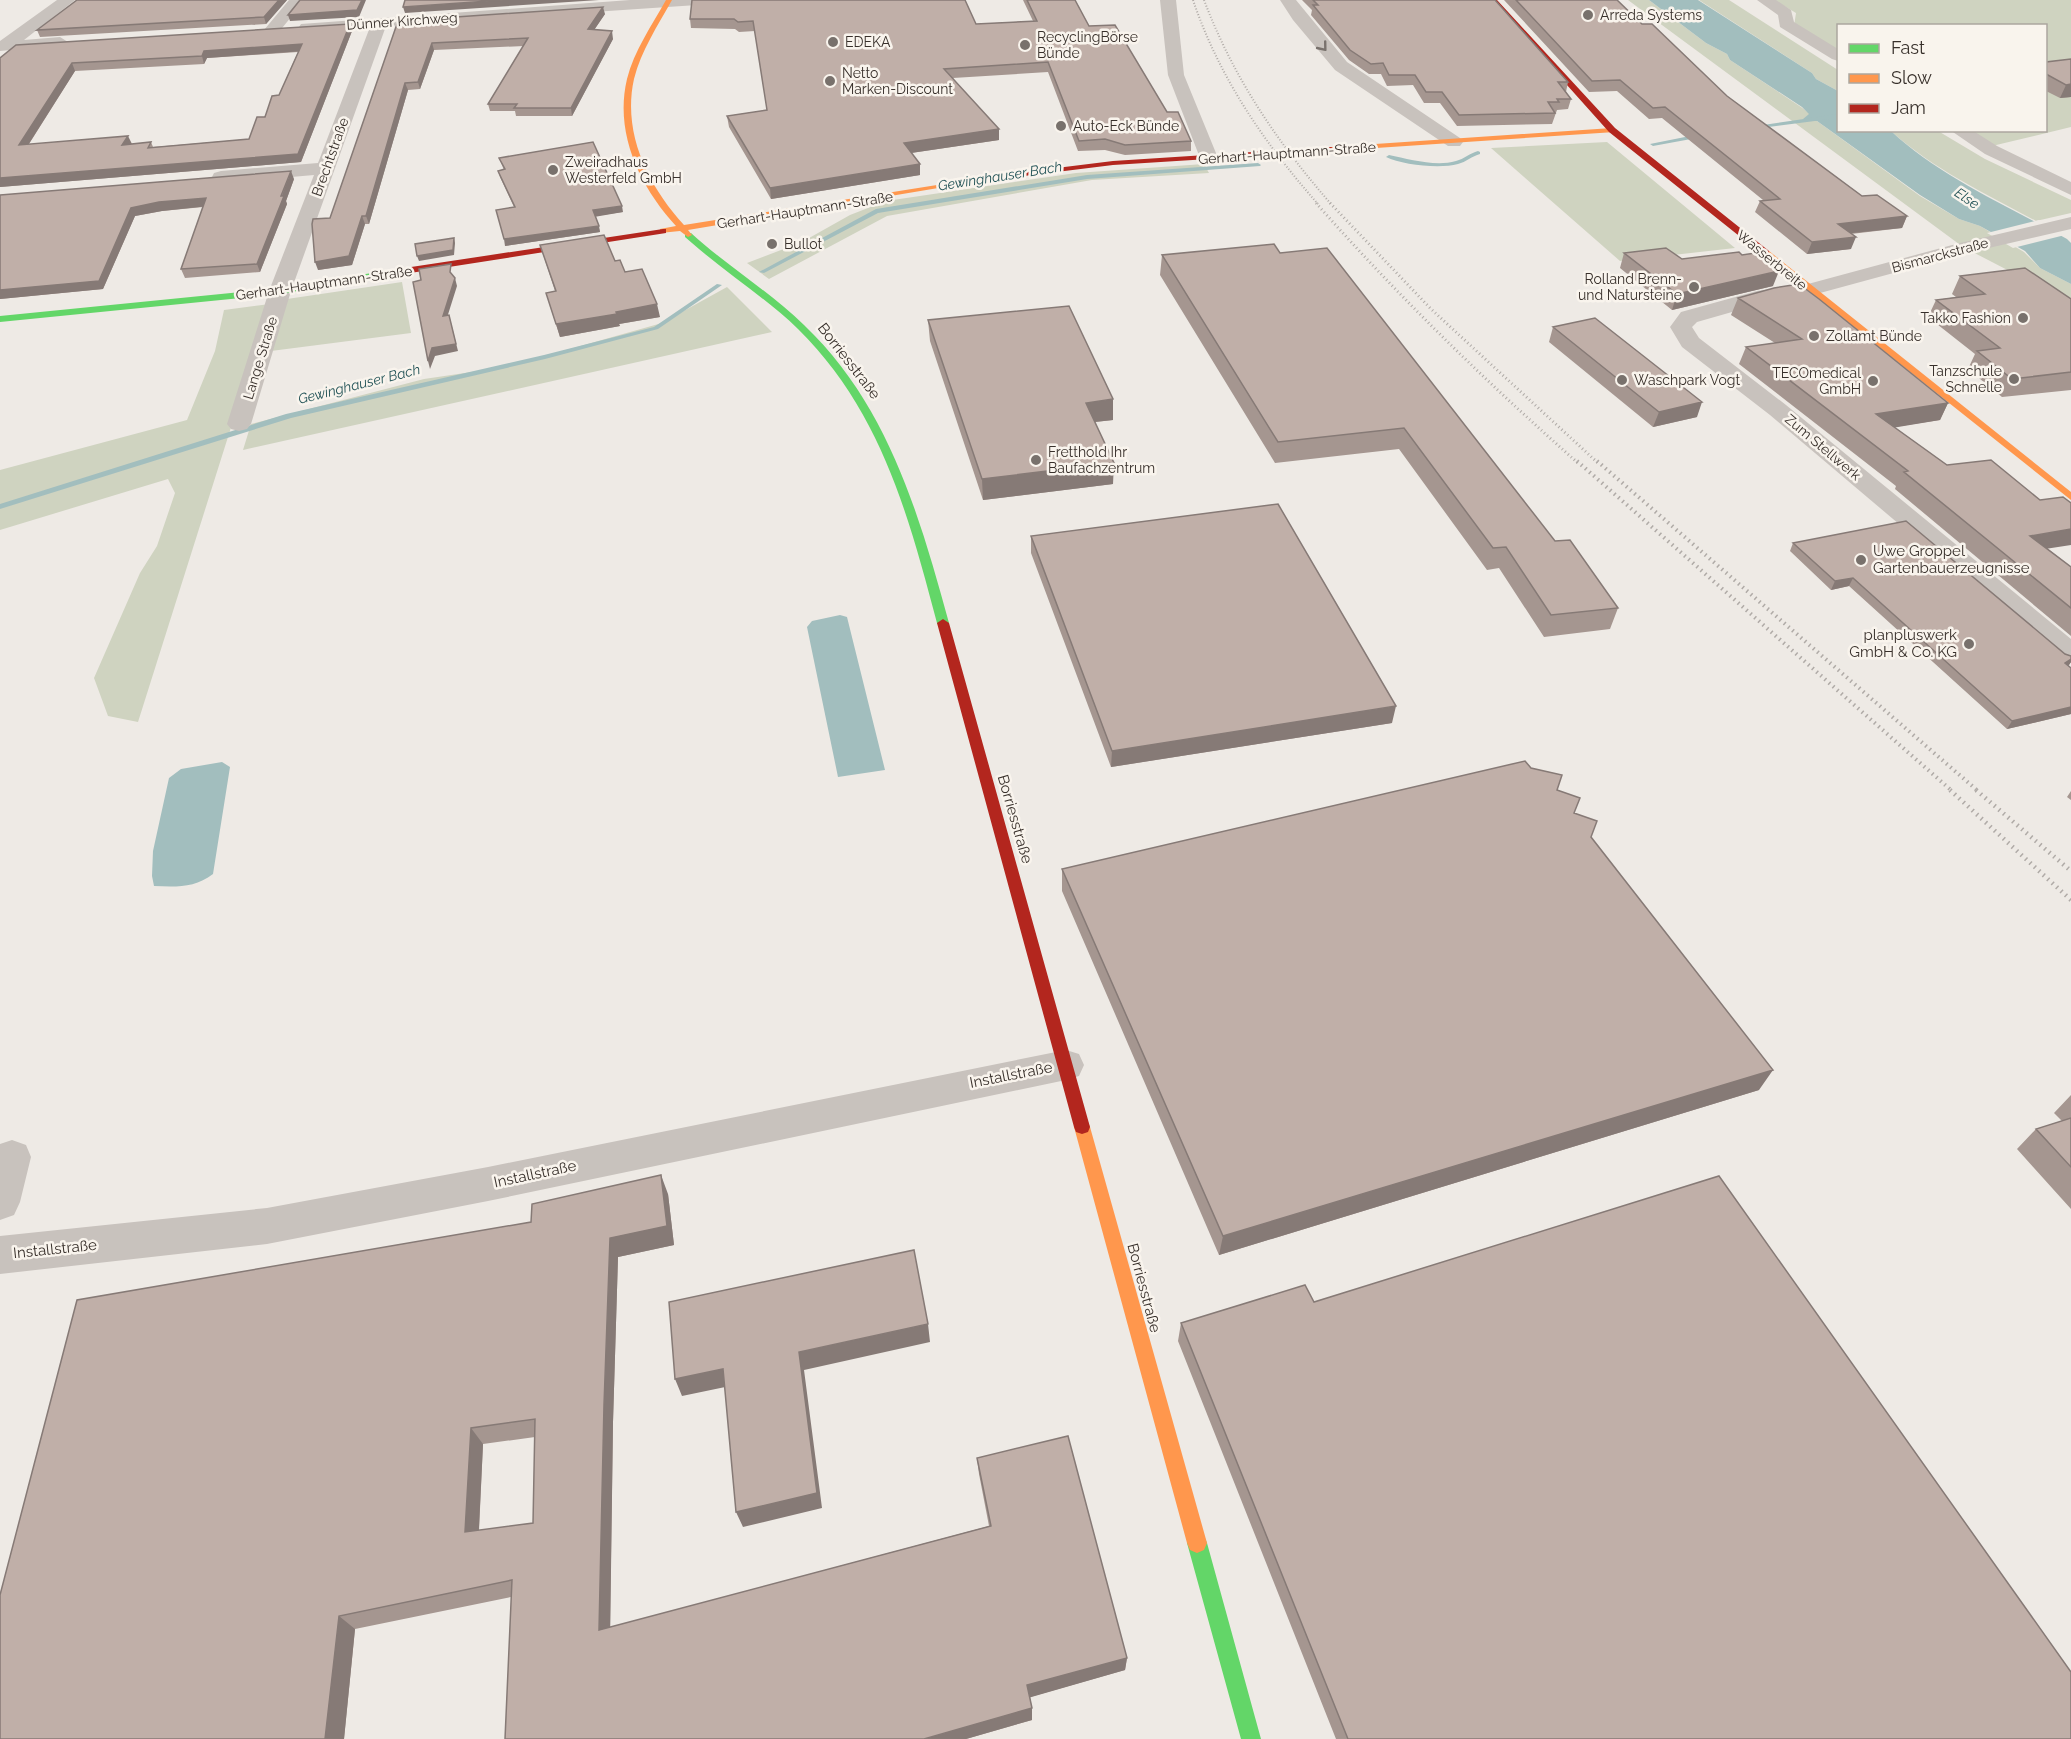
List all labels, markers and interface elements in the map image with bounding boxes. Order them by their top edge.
place label: Arreda Systems [1600,7,1702,23]
marker: Arreda Systems [1581,8,1595,22]
street label: Dünner Kirchweg [346,9,458,33]
legend [1837,24,2047,132]
place label: RecyclingBörse Bünde [1037,29,1138,61]
place label: EDEKA [845,34,891,50]
marker: EDEKA [826,35,840,49]
text: Fast [1891,37,1925,58]
marker: RecyclingBörse Bünde [1018,38,1032,52]
one-way arrow [1316,40,1327,51]
place label: Netto Marken-Discount [842,65,953,97]
text: Slow [1891,67,1932,88]
marker: Netto Marken-Discount [823,74,837,88]
text: Jam [1891,97,1926,118]
street label: Brechtstraße [308,115,352,199]
place label: Auto-Eck Bünde [1073,118,1179,134]
marker: Auto-Eck Bünde [1054,119,1068,133]
street label: Gerhart-Hauptmann-Straße [1198,139,1376,167]
place label: Zweiradhaus Westerfeld GmbH [565,154,682,186]
water label: Gewinghauser Bach [937,158,1063,194]
marker: Zweiradhaus Westerfeld GmbH [546,163,560,177]
water label: Else [1952,184,1983,212]
street label: Gerhart-Hauptmann-Straße [716,188,894,232]
street label: Wasserbreite [1734,227,1810,293]
street label: Bismarckstraße [1890,234,1990,276]
place label: Bullot [784,236,822,252]
marker: Bullot [765,237,779,251]
street label: Gerhart-Hauptmann-Straße [235,263,413,303]
place label: Rolland Brenn- und Natursteine [1578,271,1682,303]
marker: Rolland Brenn- und Natursteine [1687,280,1701,294]
place label: Takko Fashion [1920,310,2011,326]
marker: Takko Fashion [2016,311,2030,325]
street label: Lange Straße [240,315,280,401]
street label: Borriesstraße [814,319,884,403]
place label: Zollamt Bünde [1826,328,1922,344]
marker: Zollamt Bünde [1807,329,1821,343]
water label: Gewinghauser Bach [296,361,422,407]
place label: Tanzschule Schnelle [1929,363,2002,395]
place label: TECOmedical GmbH [1772,365,1861,397]
place label: Waschpark Vogt [1634,372,1740,388]
marker: Tanzschule Schnelle [2007,372,2021,386]
marker: Waschpark Vogt [1615,373,1629,387]
marker: TECOmedical GmbH [1866,374,1880,388]
street label: Zum Stellwerk [1782,411,1864,484]
place label: Fretthold Ihr Baufachzentrum [1048,444,1155,476]
marker: Fretthold Ihr Baufachzentrum [1029,453,1043,467]
place label: Uwe Groppel Gartenbauerzeugnisse [1873,542,2030,577]
marker: Uwe Groppel Gartenbauerzeugnisse [1854,553,1868,567]
place label: planpluswerk GmbH & Co. KG [1849,626,1957,661]
marker: planpluswerk GmbH & Co. KG [1962,637,1976,651]
street label: Borriesstraße [994,773,1036,866]
street label: Installstraße [968,1058,1054,1092]
street label: Installstraße [492,1156,578,1192]
street label: Installstraße [12,1236,98,1262]
street label: Borriesstraße [1123,1241,1165,1335]

